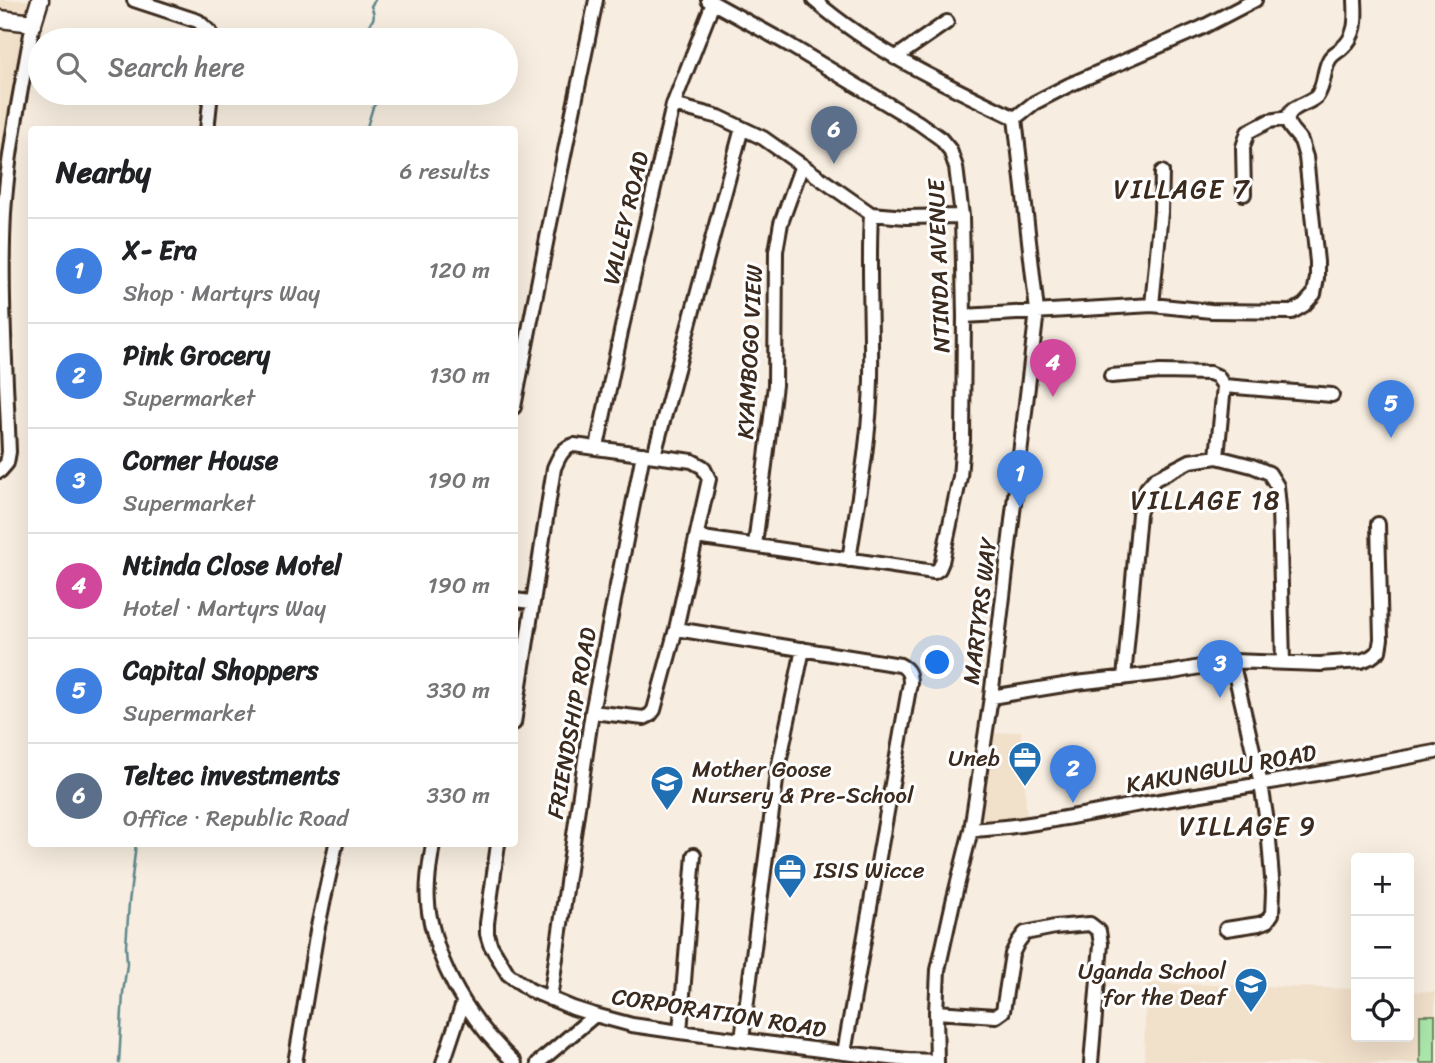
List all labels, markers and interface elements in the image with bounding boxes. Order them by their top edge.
search box [28,28,518,105]
text: Search here [108,44,245,90]
icon: search [52,48,90,86]
pin: 6 [811,106,857,164]
text: Nearby [56,145,151,199]
street label: VALLEY ROAD [591,147,661,289]
text: 6 results [400,151,490,192]
district label: VILLAGE 7 [1113,166,1251,212]
street label: NTINDA AVENUE [915,177,963,353]
text: X- Era [123,227,197,273]
text: 1 [74,250,84,291]
text: 120 m [429,250,490,291]
street label: KYAMBOGO VIEW [725,263,775,440]
text: Shop · Martyrs Way [123,273,320,314]
text: Pink Grocery [123,332,270,378]
pin: 4 [1030,339,1076,397]
text: 2 [72,355,86,396]
text: 130 m [429,355,490,396]
text: Supermarket [123,378,255,419]
pin: 5 [1368,380,1414,438]
text: Corner House [123,437,278,483]
pin: 1 [997,450,1043,508]
text: 3 [73,460,85,501]
text: 190 m [428,460,490,501]
district label: VILLAGE 18 [1130,477,1282,523]
text: Supermarket [123,483,255,524]
street label: MARTYRS WAY [951,534,1010,687]
text: Ntinda Close Motel [123,542,342,588]
text: 4 [72,565,86,606]
text: 190 m [428,565,490,606]
text: Hotel · Martyrs Way [123,588,326,629]
street label: FRIENDSHIP ROAD [535,624,609,822]
pin: 3 [1197,640,1243,698]
your location [920,645,954,679]
text: Capital Shoppers [123,647,318,693]
text: 5 [72,670,86,711]
text: 330 m [427,670,490,711]
text: Supermarket [123,693,255,734]
street label: KAKUNGULU ROAD [1123,732,1320,806]
place label: Uneb [948,738,1000,779]
office icon: Uneb [1006,739,1044,788]
pin: 2 [1050,745,1096,803]
place label: Mother Goose Nursery & Pre-School [692,749,914,816]
text: Teltec investments [123,752,340,798]
school or university icon: Mother Goose Nursery & Pre-School [648,763,686,812]
text: 6 [72,775,86,816]
text: 330 m [427,775,490,816]
text: Office · Republic Road [123,798,348,839]
district label: VILLAGE 9 [1179,803,1317,849]
place label: ISIS Wicce [813,850,925,891]
office icon: ISIS Wicce [771,851,809,900]
map controls [1351,853,1414,1042]
button: + [1351,853,1414,916]
button: − [1351,916,1414,979]
place label: Uganda School for the Deaf [1078,951,1229,1018]
school or university icon: Uganda School for the Deaf [1232,965,1270,1014]
street label: CORPORATION ROAD [609,976,829,1050]
button: locate [1351,979,1414,1042]

